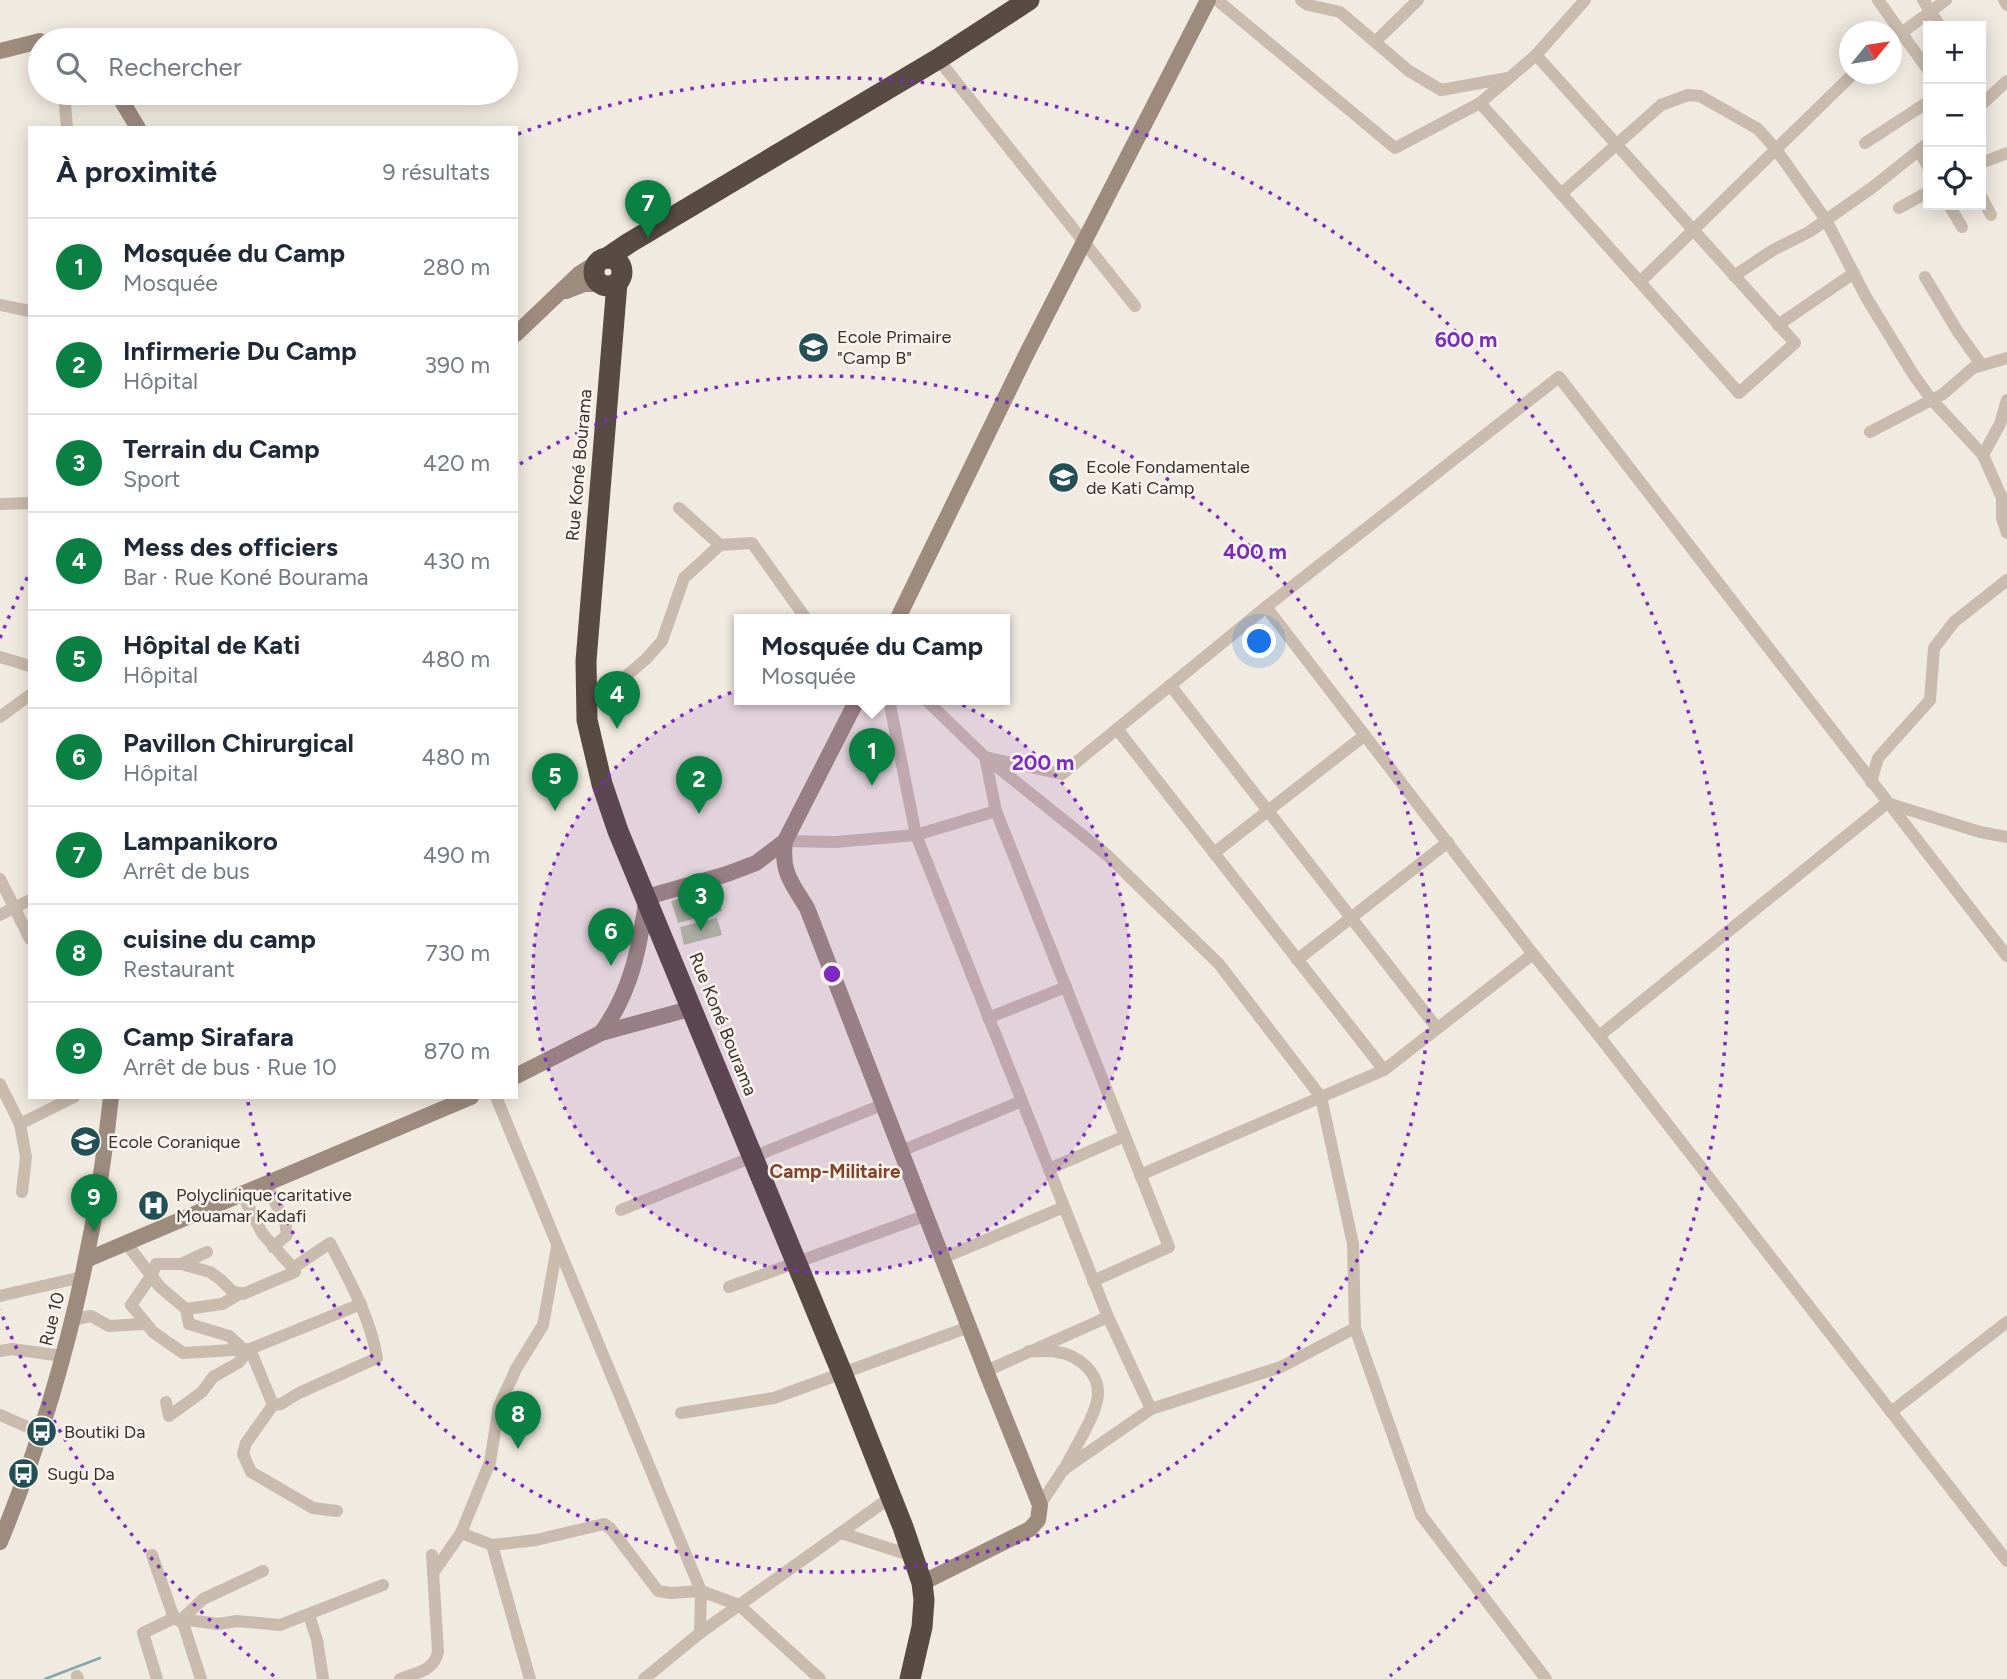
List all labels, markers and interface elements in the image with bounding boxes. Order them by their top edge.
north arrow [1839,21,1902,84]
map controls [1923,21,1986,210]
button: + [1923,21,1986,84]
search box [28,28,518,105]
icon: search [52,48,90,86]
text: Rechercher [108,51,242,83]
button: − [1923,84,1986,147]
button: locate [1923,147,1986,210]
text: À proximité [56,153,217,190]
text: 9 résultats [383,158,490,186]
pin: 7 [625,180,671,238]
text: Mosquée du Camp [123,237,345,269]
text: 1 [74,253,84,281]
text: 280 m [423,253,490,281]
text: Mosquée [123,269,218,297]
place label: Ecole Primaire "Camp B" [837,326,951,369]
text: 600 m [1435,327,1497,352]
school or university icon: Ecole Primaire "Camp B" [797,330,831,364]
text: Infirmerie Du Camp [123,335,357,367]
text: 2 [72,351,86,379]
text: 390 m [424,351,490,379]
text: Hôpital [123,367,198,395]
street label: Rue Koné Bourama [561,388,597,542]
text: Terrain du Camp [123,433,320,465]
text: 3 [73,449,85,477]
text: 420 m [423,449,490,477]
place label: Ecole Fondamentale de Kati Camp [1086,456,1250,499]
school or university icon: Ecole Fondamentale de Kati Camp [1046,460,1080,494]
text: Sport [123,465,181,493]
text: Mess des officiers [123,531,338,563]
text: 400 m [1223,539,1287,564]
text: 4 [72,547,86,575]
text: 430 m [423,547,490,575]
text: Bar · Rue Koné Bourama [123,563,369,591]
popup [734,614,1010,705]
your location [1242,624,1276,658]
text: Hôpital de Kati [123,629,300,661]
text: Mosquée du Camp [761,630,983,662]
text: 5 [72,645,86,673]
text: 480 m [422,645,490,673]
text: Hôpital [123,661,198,689]
text: Mosquée [761,662,856,690]
pin: 4 [594,671,640,729]
text: Pavillon Chirurgical [123,727,354,759]
pin: 1 [849,728,895,786]
text: 6 [72,743,86,771]
text: 480 m [422,743,490,771]
text: 200 m [1012,750,1074,775]
pin: 5 [532,753,578,811]
pin: 2 [676,756,722,814]
text: Hôpital [123,759,198,787]
text: Lampanikoro [123,825,278,857]
text: 7 [73,841,85,869]
text: 490 m [423,841,490,869]
text: Arrêt de bus [123,857,250,885]
pin: 3 [678,873,724,931]
pin: 6 [588,908,634,966]
text: cuisine du camp [123,923,316,955]
text: 8 [72,939,86,967]
text: 730 m [425,939,490,967]
street label: Rue Koné Bourama [684,949,762,1099]
text: Restaurant [123,955,235,983]
centre of rings [820,962,844,986]
text: Camp Sirafara [123,1021,294,1053]
text: 9 [72,1037,86,1065]
text: 870 m [424,1037,490,1065]
text: Arrêt de bus · Rue 10 [123,1053,337,1081]
school or university icon: Ecole Coranique [68,1125,102,1159]
place label: Ecole Coranique [108,1131,240,1153]
district label: Camp-Militaire [770,1160,901,1183]
pin: 9 [71,1174,117,1232]
place label: Polyclinique caritative Mouamar Kadafi [176,1184,352,1227]
hospital icon: Polyclinique caritative Mouamar Kadafi [136,1188,170,1222]
street label: Rue 10 [35,1290,69,1348]
pin: 8 [495,1391,541,1449]
bus stop icon: Boutiki Da [24,1415,58,1449]
place label: Boutiki Da [64,1421,145,1443]
bus stop icon: Sugu Da [7,1457,41,1491]
place label: Sugu Da [47,1463,115,1485]

